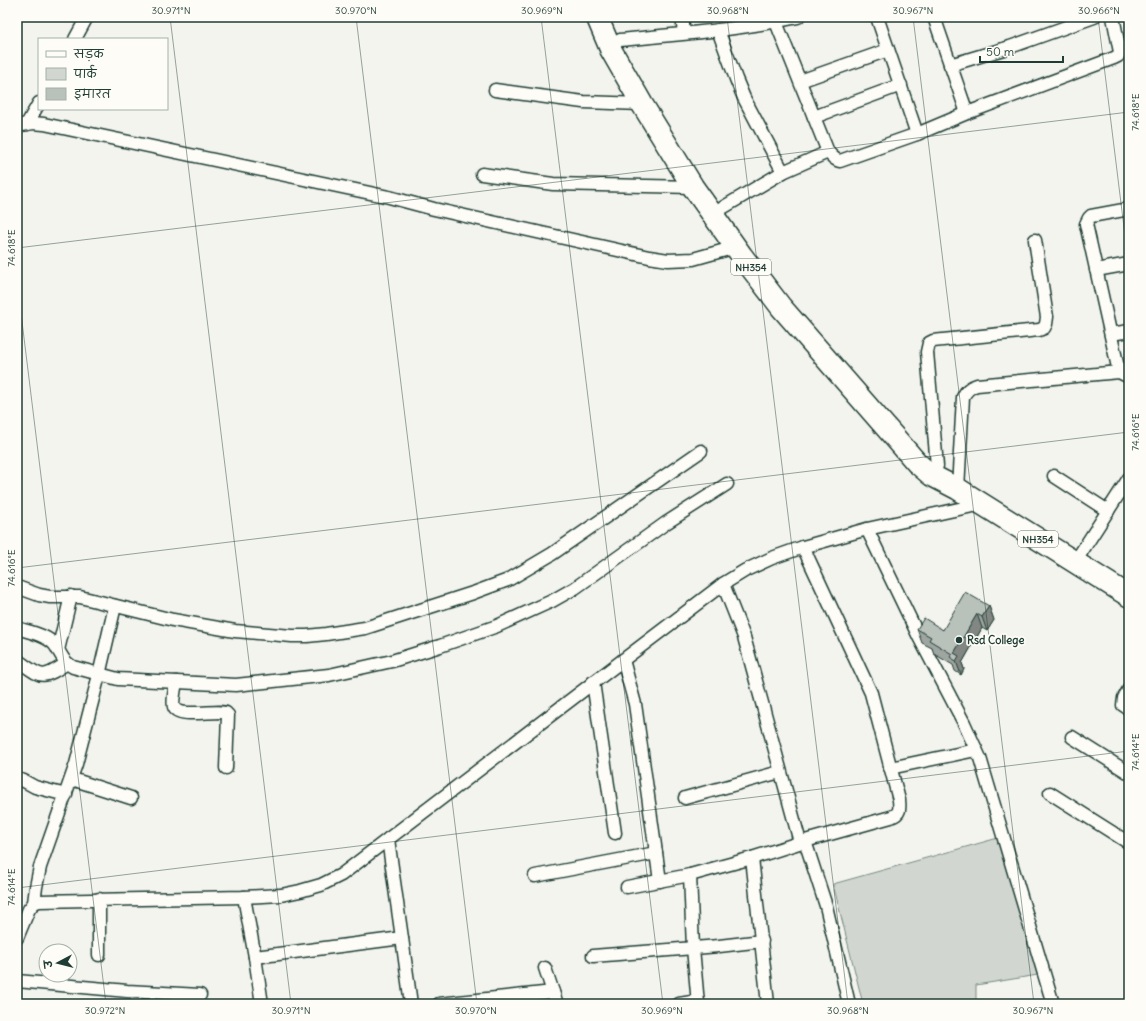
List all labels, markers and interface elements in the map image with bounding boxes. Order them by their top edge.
text: 30.971°N [151,4,191,17]
text: 30.970°N [335,4,377,17]
text: 30.969°N [521,4,563,17]
text: 30.968°N [707,4,749,17]
text: 30.967°N [893,4,934,17]
text: 30.966°N [1078,4,1120,17]
legend [38,38,168,110]
scale bar [980,38,1063,64]
text: 50 m [986,44,1015,59]
text: सड़क [73,46,105,62]
text: पार्क [73,64,98,81]
text: इमारत [74,86,112,101]
text: 74.618°E [1129,93,1142,131]
text: 74.618°E [5,229,18,267]
road number: NH354 [731,259,771,275]
text: 74.616°E [1129,413,1142,451]
road number: NH354 [1018,531,1058,547]
text: 74.616°E [5,549,18,587]
place label: Rsd College [967,633,1024,648]
marker: Rsd College [954,635,964,645]
text: 74.614°E [1129,733,1142,771]
text: 74.614°E [5,868,18,906]
north arrow [38,943,78,983]
text: उ [40,958,56,970]
text: 30.972°N [85,1004,125,1017]
text: 30.971°N [271,1004,311,1017]
text: 30.970°N [455,1004,497,1017]
text: 30.969°N [641,1004,683,1017]
text: 30.968°N [827,1004,869,1017]
text: 30.967°N [1013,1004,1054,1017]

